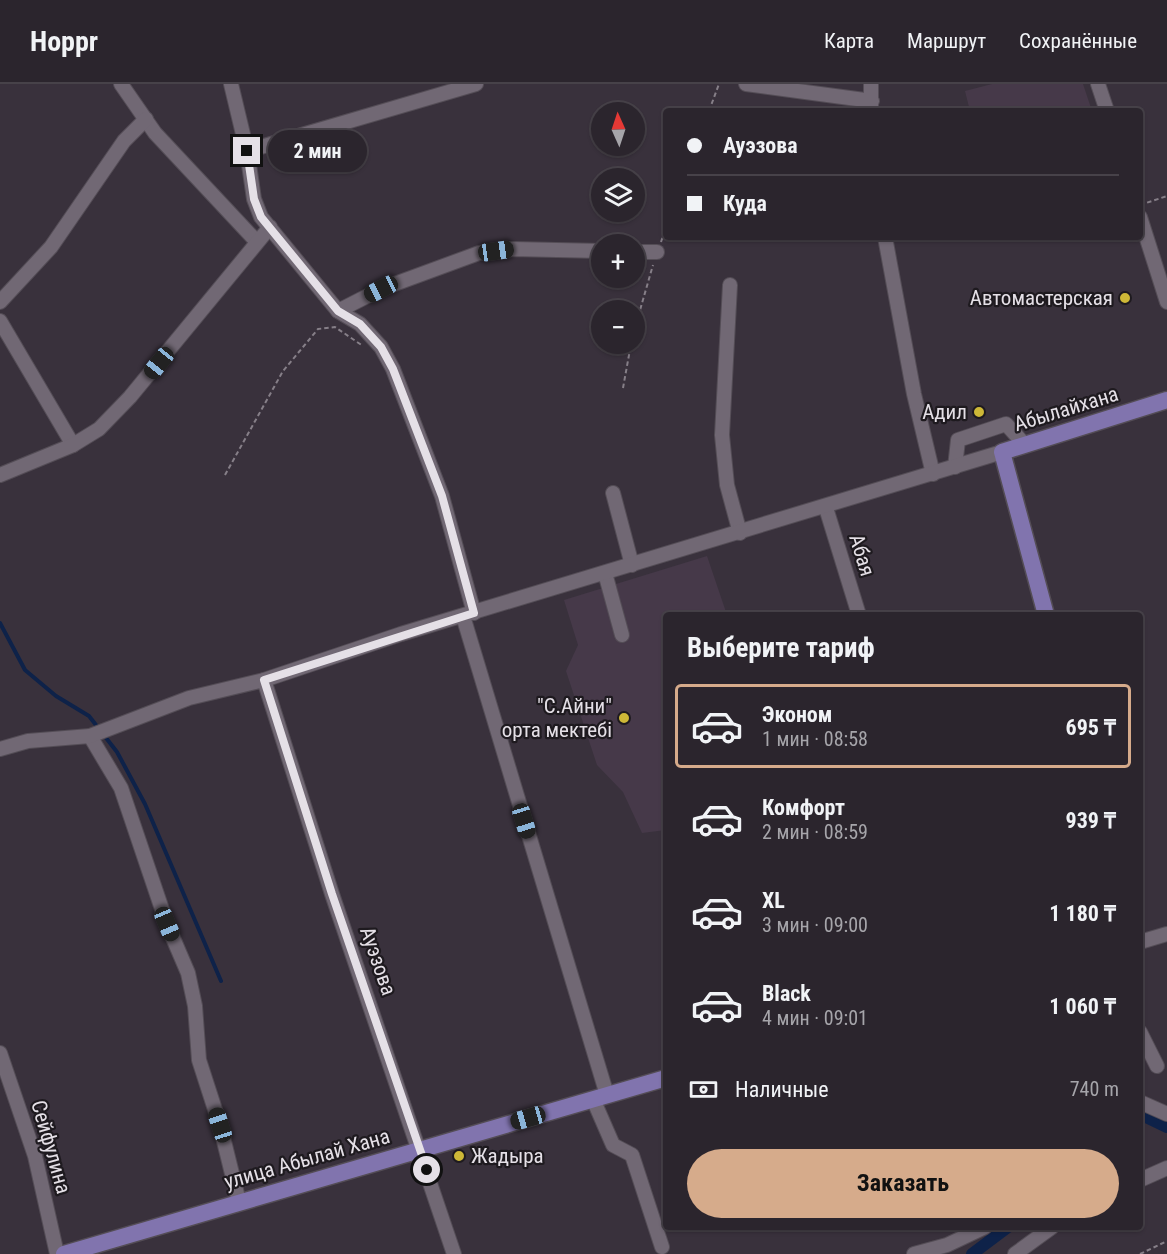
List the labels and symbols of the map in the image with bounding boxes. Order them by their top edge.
north arrow [591,102,645,156]
callout: 2 мин [268,130,367,172]
route end [233,137,260,164]
car [477,240,515,262]
car [361,273,401,305]
place label: Автомастерская [970,286,1113,310]
marker: Автомастерская [1118,291,1132,305]
car [141,343,177,383]
street label: Абылайхана [1011,382,1121,436]
place label: Адил [922,400,967,424]
marker: Адил [972,405,986,419]
street label: Абая [844,531,880,579]
place label: "С.Айни" орта мектебі [502,694,612,742]
marker: "С.Айни" орта мектебі [617,711,631,725]
car [510,801,538,841]
car [152,904,182,944]
street label: Ауэзова [355,924,401,998]
street label: Сейфулина [26,1098,76,1196]
car [508,1104,548,1132]
car [206,1105,234,1145]
street label: улица Абылай Хана [222,1124,392,1194]
place label: Жадыра [471,1144,544,1168]
marker: Жадыра [452,1149,466,1163]
route start [413,1156,440,1183]

